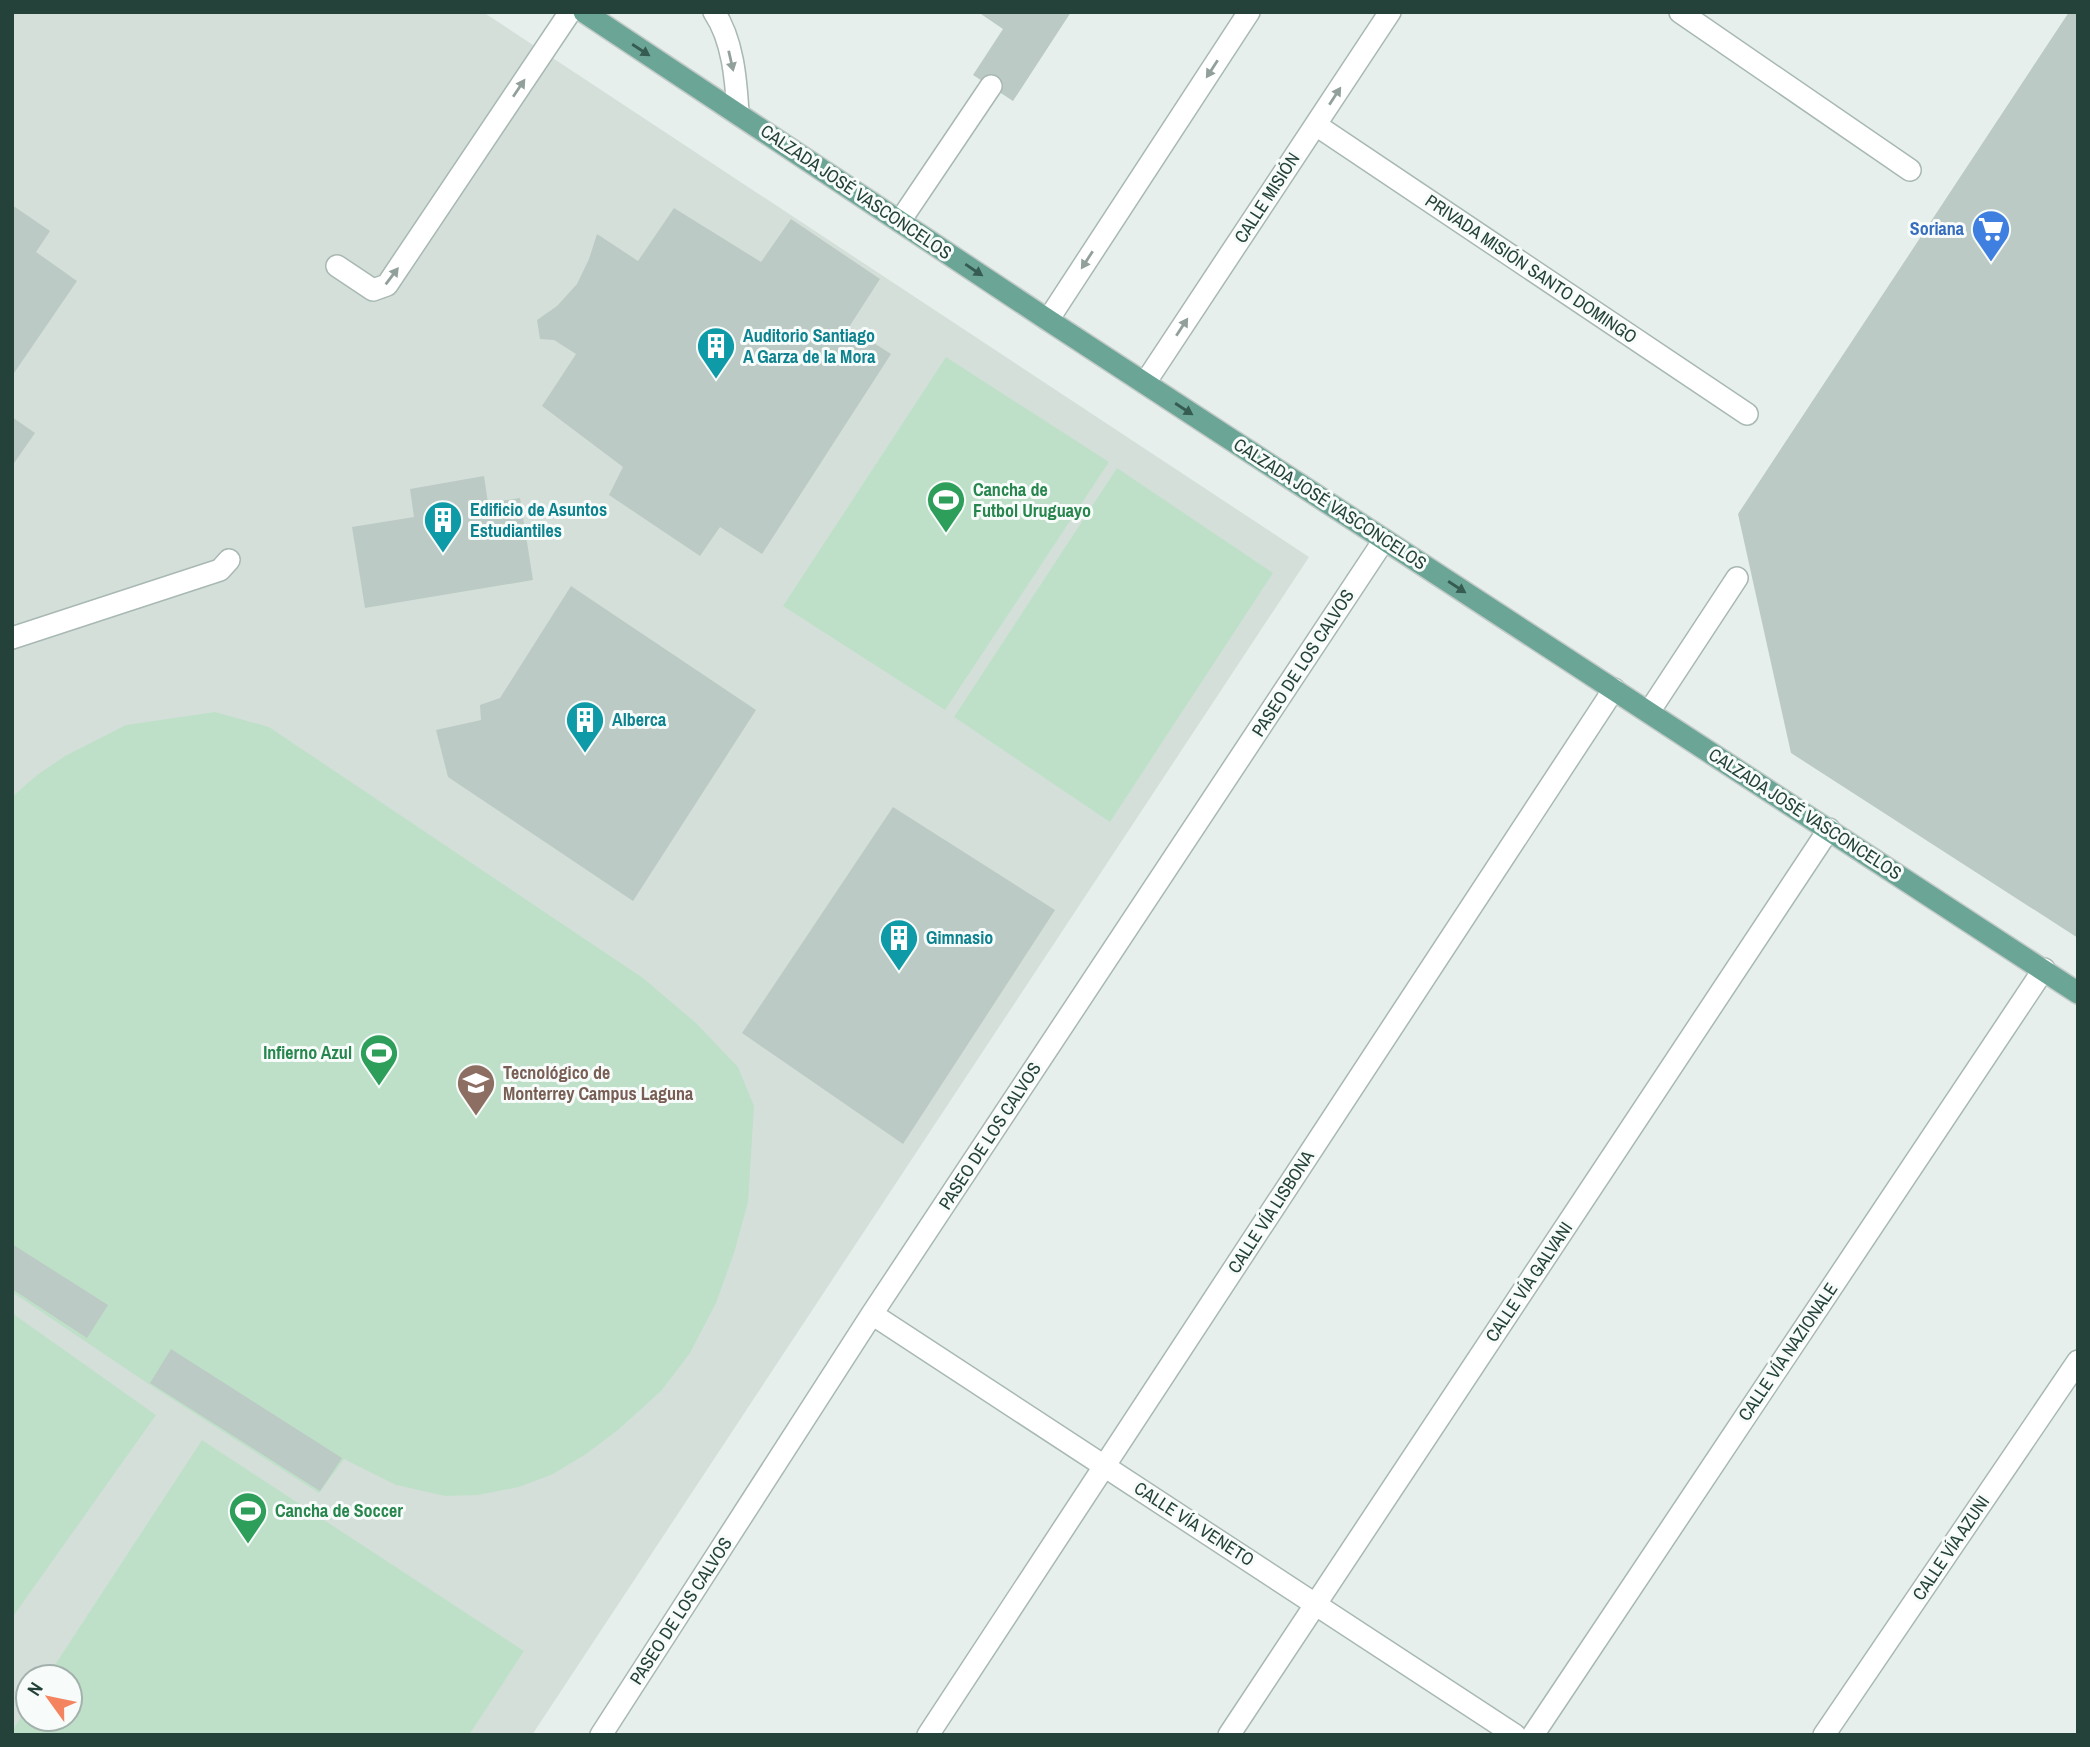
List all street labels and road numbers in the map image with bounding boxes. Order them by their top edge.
street label: CALZADA JOSÉ VASCONCELOS [756,118,957,265]
street label: CALLE MISIÓN [1228,148,1305,248]
street label: PRIVADA MISIÓN SANTO DOMINGO [1420,188,1642,349]
street label: CALZADA JOSÉ VASCONCELOS [1229,432,1432,576]
street label: PASEO DE LOS CALVOS [1246,584,1360,741]
street label: CALZADA JOSÉ VASCONCELOS [1704,742,1907,886]
street label: PASEO DE LOS CALVOS [933,1057,1047,1214]
street label: CALLE VÍA LISBONA [1221,1145,1320,1278]
street label: CALLE VÍA GALVANI [1479,1217,1578,1347]
street label: CALLE VÍA NAZIONALE [1732,1278,1843,1426]
street label: CALLE VÍA VENETO [1129,1475,1259,1572]
street label: CALLE VÍA AZUNI [1906,1490,1995,1605]
street label: PASEO DE LOS CALVOS [624,1532,738,1689]

